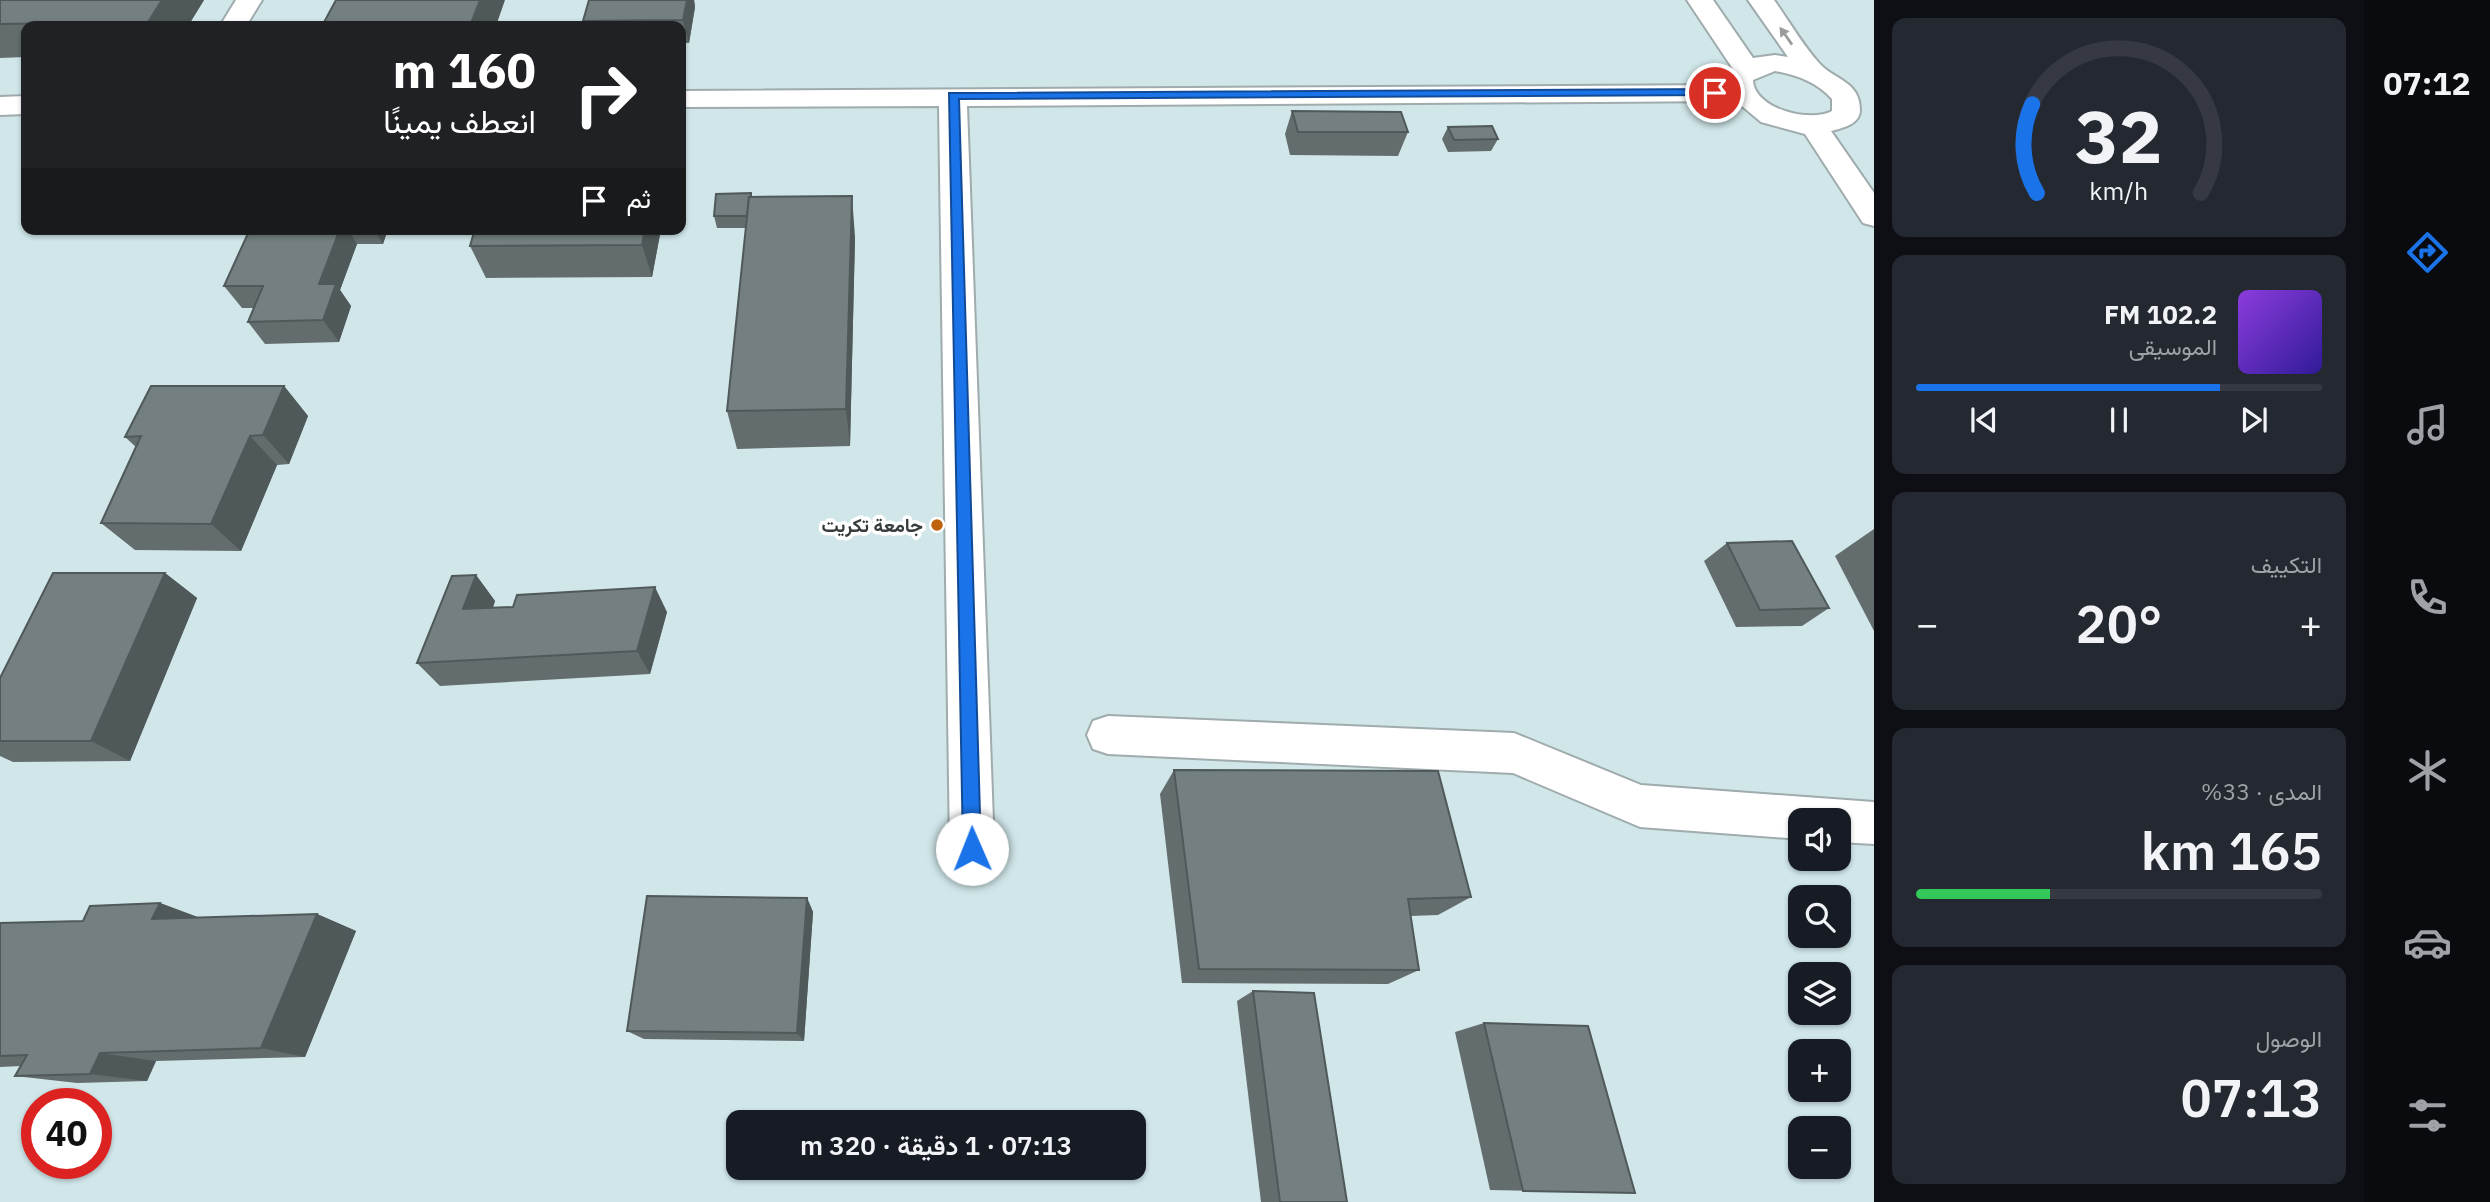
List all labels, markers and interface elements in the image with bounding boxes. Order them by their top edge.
one-way arrow [1779,27,1793,45]
text: 160 m [392,38,536,101]
icon: right [560,49,651,140]
text: 07:12 [2383,62,2471,104]
pin [1685,63,1745,123]
icon: arrive [1696,74,1734,112]
text: 32 [2075,89,2163,184]
text: انعطف يمينًا [383,100,536,142]
text: km/h [2090,174,2148,207]
text: ثم [627,181,651,215]
icon: arrive [575,182,613,220]
icon: directions [2403,228,2452,277]
text: 102.2 FM [2104,297,2217,331]
text: الموسيقى [2129,331,2217,361]
icon: music [2403,400,2452,449]
icon: previous [1965,401,2003,439]
icon: pause [2100,401,2138,439]
icon: next [2235,401,2273,439]
place label: جامعة تكريت [821,513,923,538]
marker: جامعة تكريت [929,517,945,533]
text: التكييف [2251,549,2322,579]
icon: phone [2403,573,2452,622]
text: 20° [2076,590,2162,657]
text: − [1916,599,1939,648]
text: + [2299,599,2322,648]
icon: climate [2403,746,2452,795]
text: المدى · 33% [2201,776,2322,806]
map controls [1788,808,1851,1179]
button: sound [1788,808,1851,871]
position arrow [935,812,1009,886]
text: 165 km [2141,817,2322,884]
button: search [1788,885,1851,948]
icon: car [2403,918,2452,967]
button: layers [1788,962,1851,1025]
text: الوصول [2256,1023,2322,1053]
button: + [1788,1039,1851,1102]
text: 07:13 [2181,1064,2322,1131]
speed limit sign: 40 [21,1088,112,1179]
icon: filters [2403,1091,2452,1140]
button: − [1788,1116,1851,1179]
text: 07:13 · 1 دقيقة · 320 m [800,1128,1072,1162]

